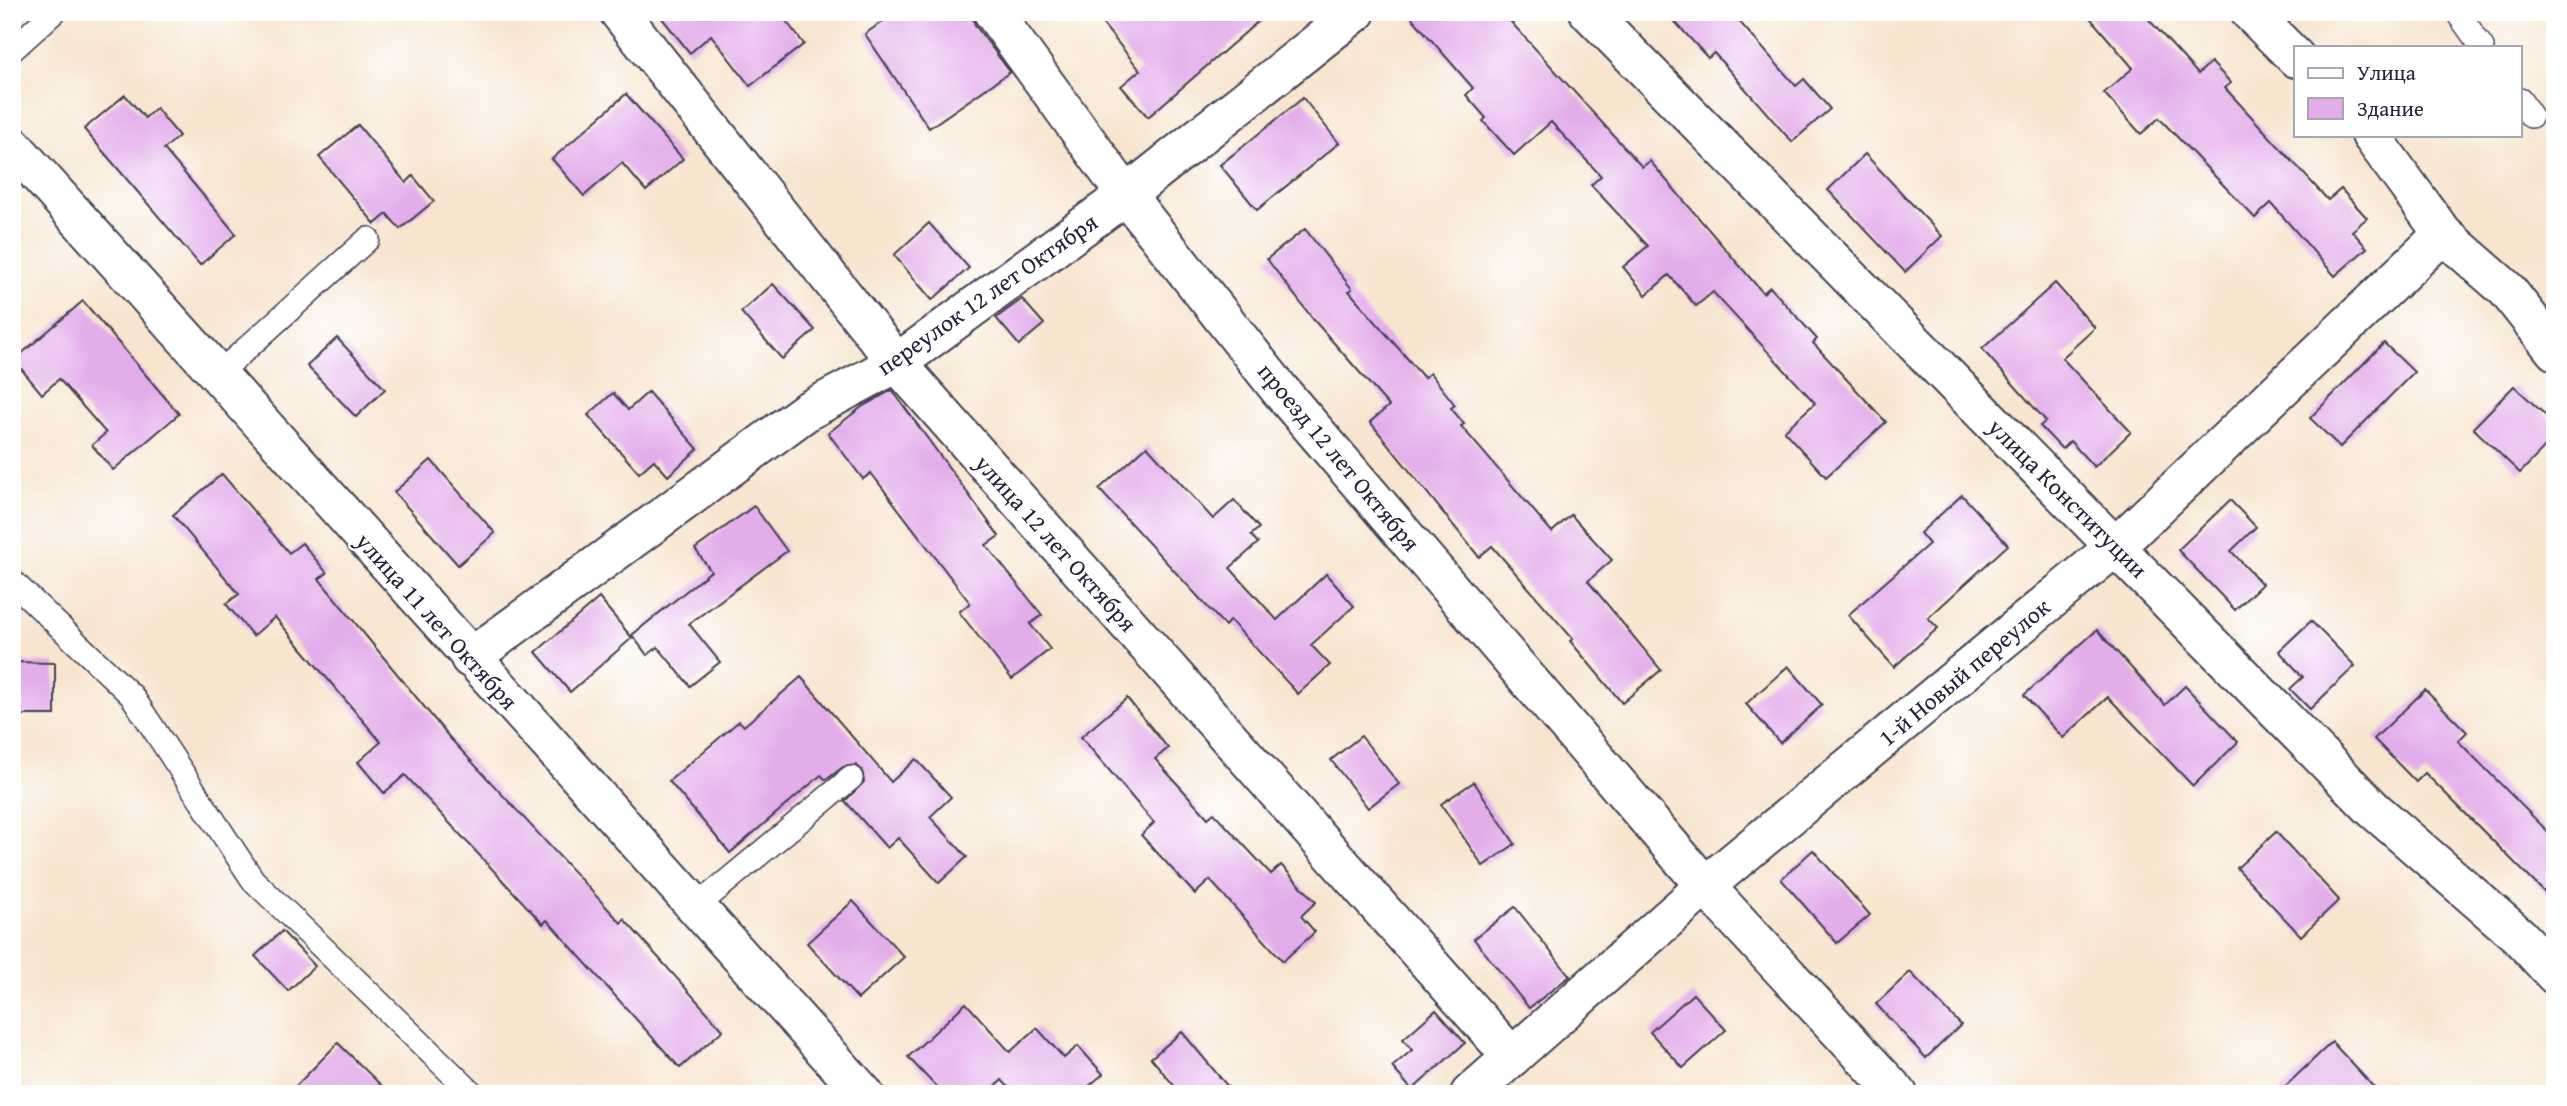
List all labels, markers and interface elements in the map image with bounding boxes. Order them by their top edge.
legend [2294,46,2522,136]
text: Улица [2357,57,2416,88]
text: Здание [2357,93,2424,124]
street label: переулок 12 лет Октября [869,204,1105,384]
street label: проезд 12 лет Октября [1250,355,1428,559]
street label: улица Конституции [1979,409,2156,586]
street label: улица 12 лет Октября [966,446,1145,639]
street label: улица 11 лет Октября [347,524,526,717]
street label: 1-й Новый переулок [1870,589,2058,754]

